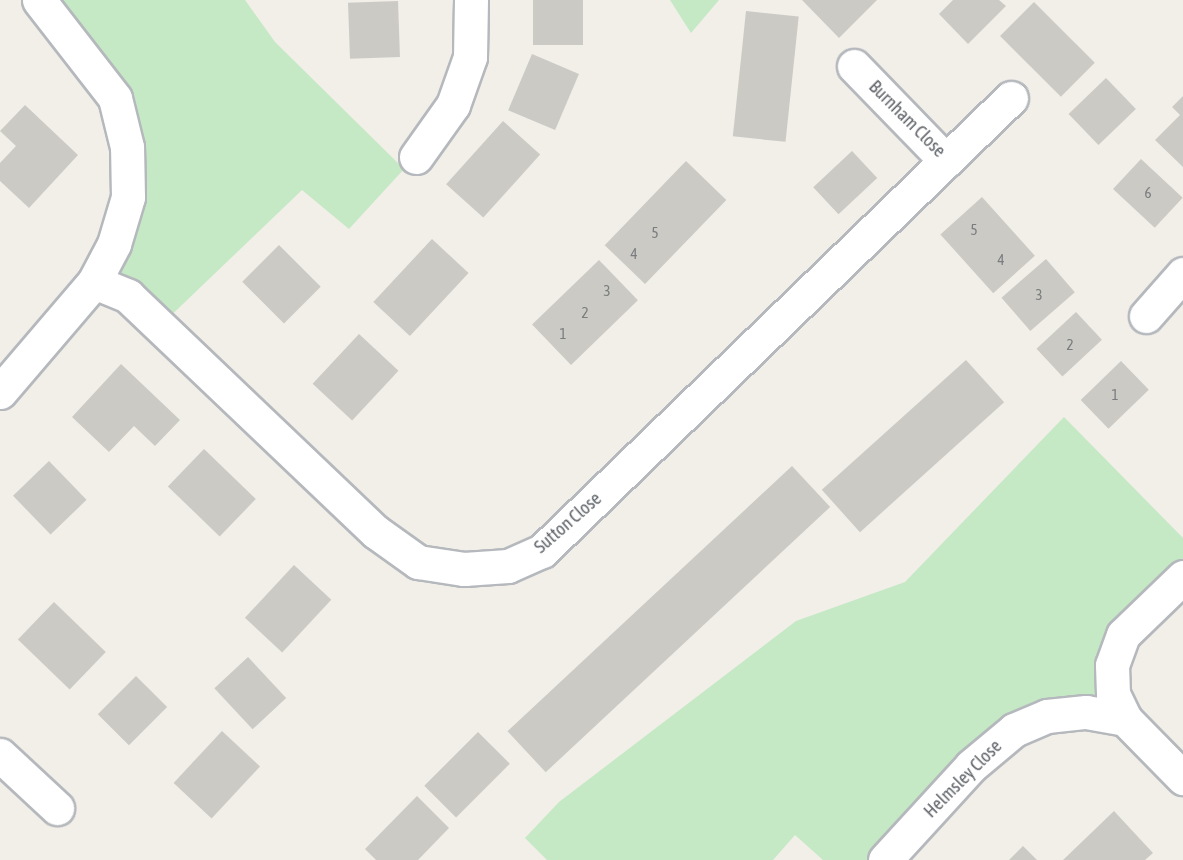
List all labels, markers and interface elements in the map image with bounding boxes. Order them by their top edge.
street label: Burnham Close [864,76,950,162]
house number: 6 [1144,184,1152,202]
house number: 5 [970,221,978,239]
house number: 5 [651,224,659,242]
house number: 4 [630,245,638,263]
house number: 4 [997,251,1005,269]
house number: 3 [603,282,611,300]
house number: 3 [1035,286,1043,304]
house number: 2 [581,304,589,322]
house number: 1 [559,325,567,343]
house number: 2 [1066,336,1074,354]
house number: 1 [1111,386,1119,404]
street label: Sutton Close [530,488,606,558]
street label: Helmsley Close [920,736,1006,822]

